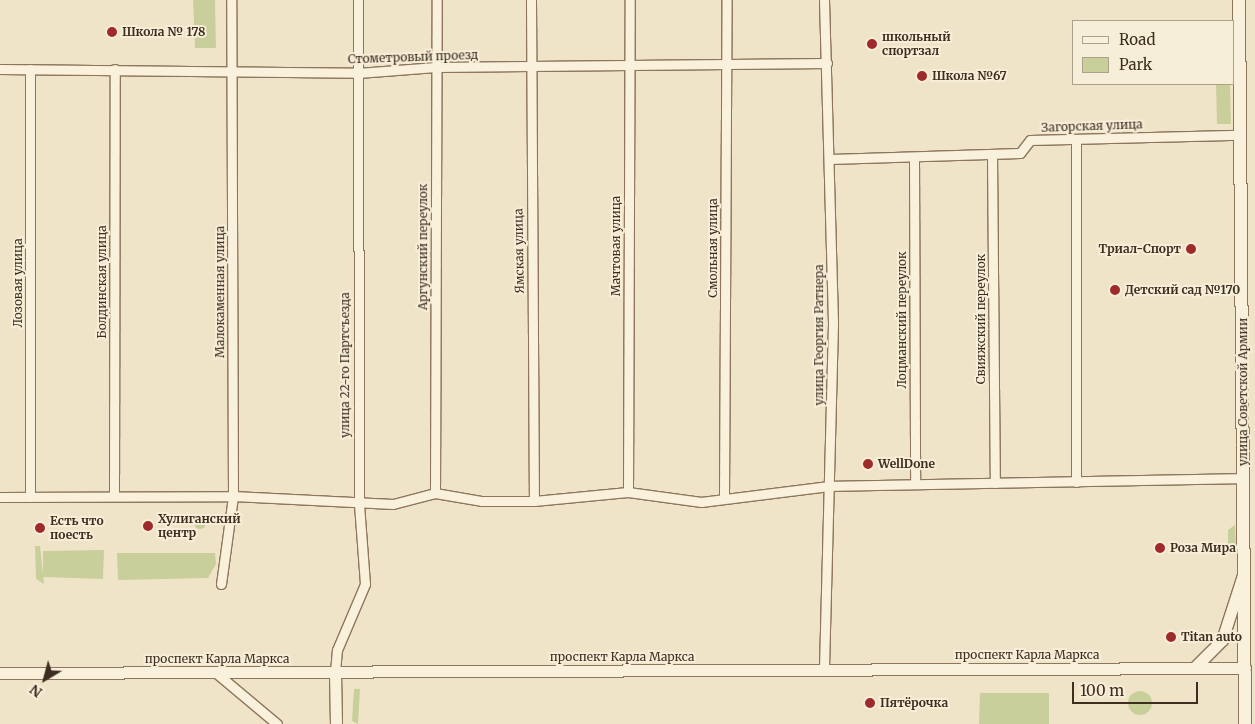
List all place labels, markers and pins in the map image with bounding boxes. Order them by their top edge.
place label: Школа № 178 [122,25,206,39]
marker: Школа № 178 [106,26,118,38]
place label: школьный спортзал [882,30,951,58]
marker: школьный спортзал [866,38,878,50]
place label: Школа №67 [932,69,1007,83]
marker: Школа №67 [916,70,928,82]
place label: Триал-Спорт [1098,242,1181,256]
marker: Триал-Спорт [1185,243,1197,255]
place label: Детский сад №170 [1125,283,1240,297]
marker: Детский сад №170 [1109,284,1121,296]
place label: WellDone [878,457,935,471]
marker: WellDone [862,458,874,470]
place label: Хулиганский центр [158,512,241,540]
place label: Есть что поесть [50,514,104,542]
marker: Хулиганский центр [142,520,154,532]
marker: Есть что поесть [34,522,46,534]
place label: Роза Мира [1170,541,1236,555]
marker: Роза Мира [1154,542,1166,554]
place label: Titan auto [1181,630,1242,644]
marker: Titan auto [1165,631,1177,643]
place label: Пятёрочка [880,696,948,710]
marker: Пятёрочка [864,697,876,709]

